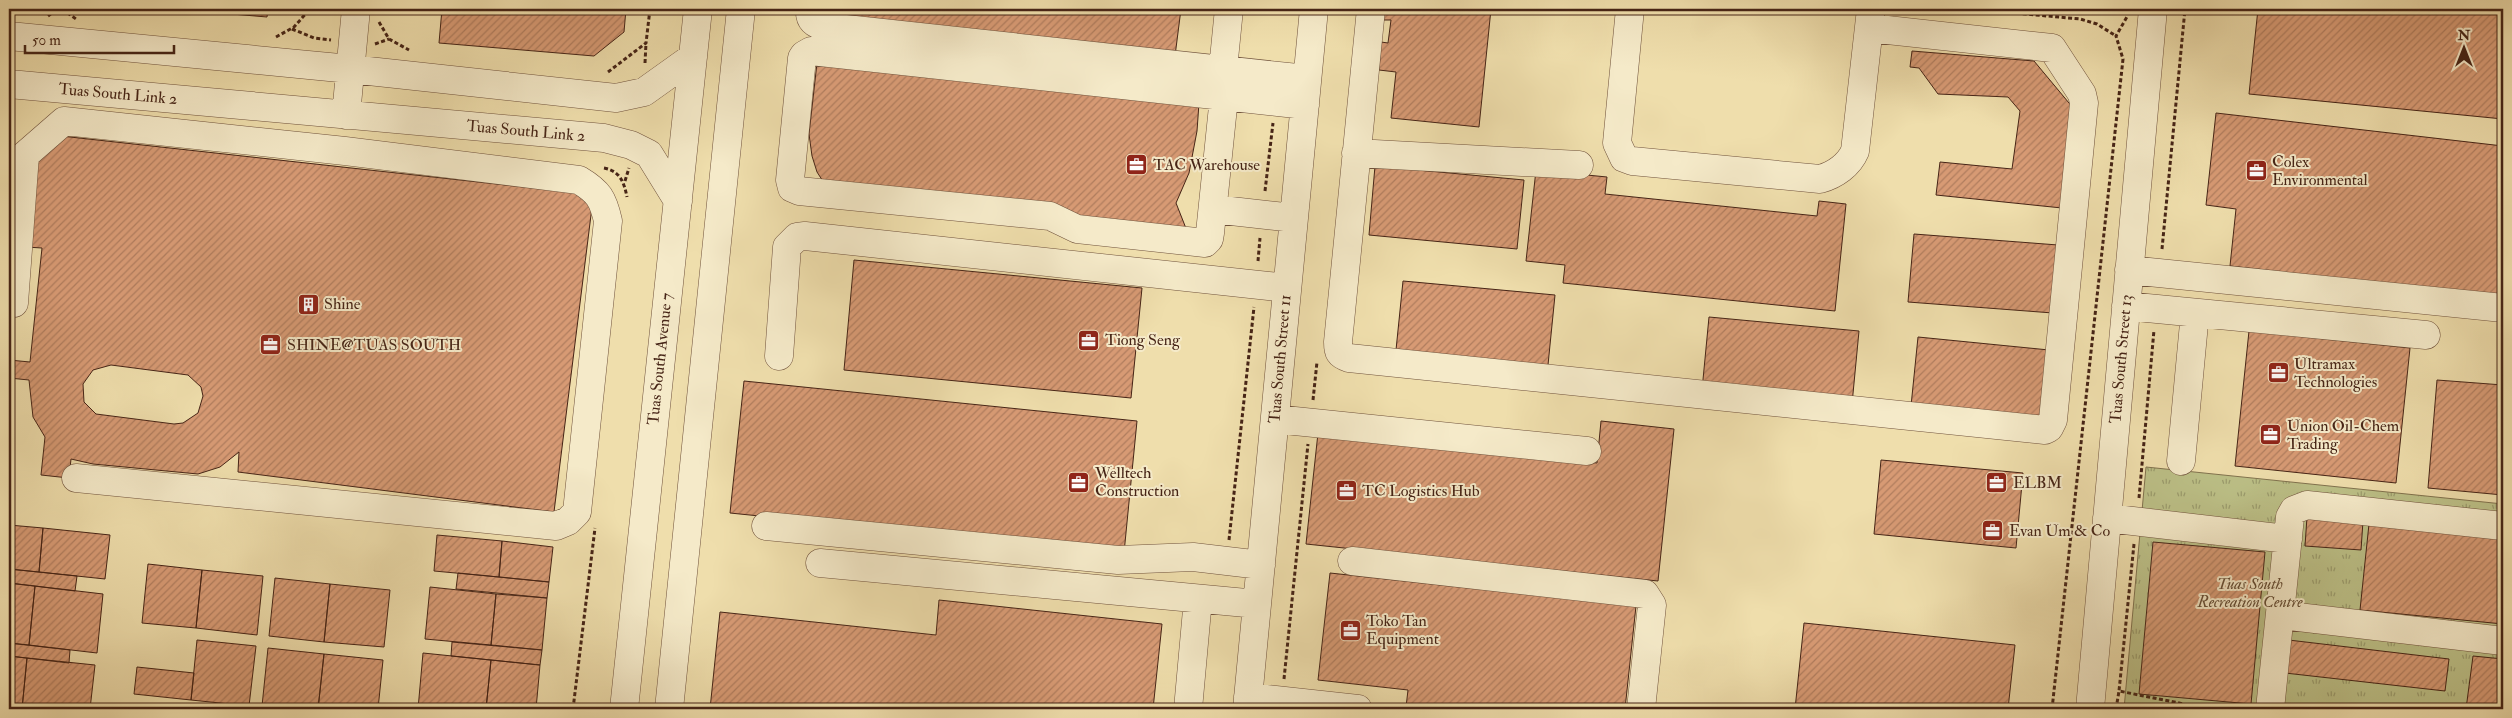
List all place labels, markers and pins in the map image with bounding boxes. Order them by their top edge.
place label: Colex Environmental [2272,152,2368,190]
office icon: TAC Warehouse [1125,153,1149,177]
place label: TAC Warehouse [1153,155,1260,175]
office icon: Colex Environmental [2244,159,2268,183]
building icon: Shine [296,292,320,316]
place label: Shine [324,294,361,314]
office icon: Tiong Seng [1077,328,1101,352]
place label: Tiong Seng [1105,330,1181,350]
office icon: SHINE@TUAS SOUTH [259,333,283,357]
place label: SHINE@TUAS SOUTH [287,335,461,355]
place label: Ultramax Technologies [2294,354,2377,392]
office icon: Ultramax Technologies [2266,361,2290,385]
place label: Union Oil-Chem Trading [2287,416,2400,454]
office icon: Union Oil-Chem Trading [2259,423,2283,447]
place label: Welltech Construction [1094,463,1179,501]
office icon: Welltech Construction [1067,470,1091,494]
office icon: ELBM [1985,471,2009,495]
place label: ELBM [2013,473,2062,493]
office icon: TC Logistics Hub [1334,479,1358,503]
place label: TC Logistics Hub [1362,481,1480,501]
office icon: Evan Um & Co [1981,519,2005,543]
place label: Evan Um & Co [2009,521,2110,541]
place label: Toko Tan Equipment [1366,611,1439,650]
office icon: Toko Tan Equipment [1338,618,1362,642]

